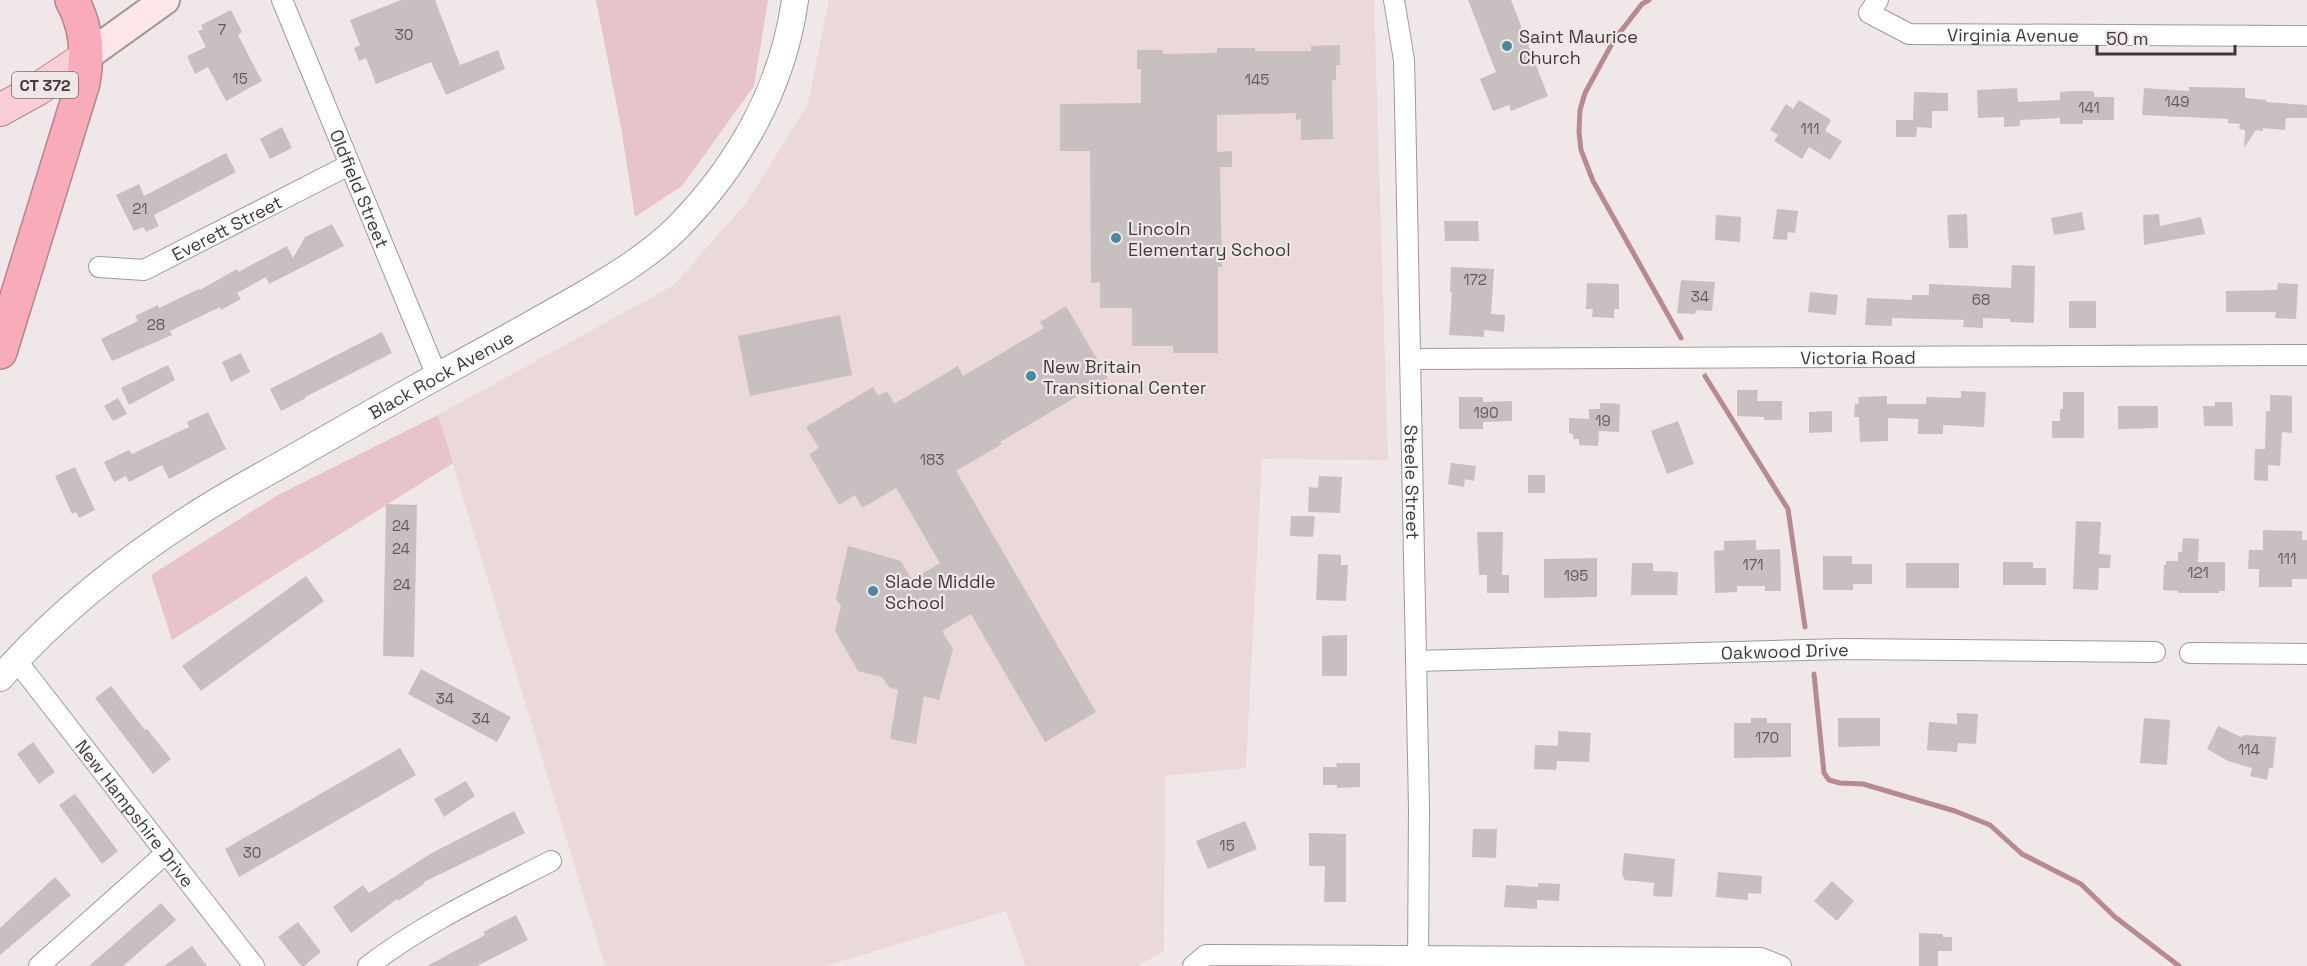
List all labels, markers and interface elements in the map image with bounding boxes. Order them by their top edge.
scale bar [2097,18,2235,56]
house number: 7 [218,20,226,39]
street label: Virginia Avenue [1947,23,2079,46]
house number: 30 [395,25,413,44]
place label: Saint Maurice Church [1519,25,1638,69]
text: 50 m [2106,27,2148,50]
marker: Saint Maurice Church [1500,39,1514,53]
house number: 15 [232,69,248,88]
house number: 145 [1245,70,1269,89]
road number: CT 372 [12,72,78,98]
house number: 149 [2165,92,2189,111]
house number: 141 [2078,98,2100,117]
house number: 111 [1801,119,1819,138]
street label: Oldfield Street [325,126,394,251]
street label: Everett Street [168,190,286,265]
house number: 21 [132,199,148,218]
place label: Lincoln Elementary School [1128,217,1291,261]
marker: Lincoln Elementary School [1109,231,1123,245]
house number: 172 [1463,270,1487,289]
house number: 34 [1691,287,1709,306]
house number: 68 [1972,290,1990,309]
house number: 28 [147,315,165,334]
street label: Black Rock Avenue [364,325,517,424]
street label: Victoria Road [1800,345,1916,369]
place label: New Britain Transitional Center [1043,355,1207,399]
marker: New Britain Transitional Center [1024,369,1038,383]
house number: 190 [1473,403,1499,422]
house number: 19 [1595,411,1611,430]
street label: Steele Street [1400,424,1425,540]
house number: 183 [920,450,944,469]
house number: 24 [392,516,410,535]
house number: 24 [392,539,410,558]
house number: 111 [2278,549,2296,568]
house number: 171 [1743,555,1763,574]
house number: 121 [2187,563,2209,582]
house number: 195 [1564,566,1588,585]
place label: Slade Middle School [885,570,996,614]
house number: 24 [393,575,411,594]
marker: Slade Middle School [866,584,880,598]
street label: Oakwood Drive [1721,637,1849,664]
house number: 34 [436,689,454,708]
house number: 34 [472,709,490,728]
house number: 170 [1755,728,1779,747]
street label: New Hampshire Drive [71,735,200,891]
house number: 114 [2238,740,2260,759]
house number: 15 [1219,836,1235,855]
house number: 30 [243,843,261,862]

